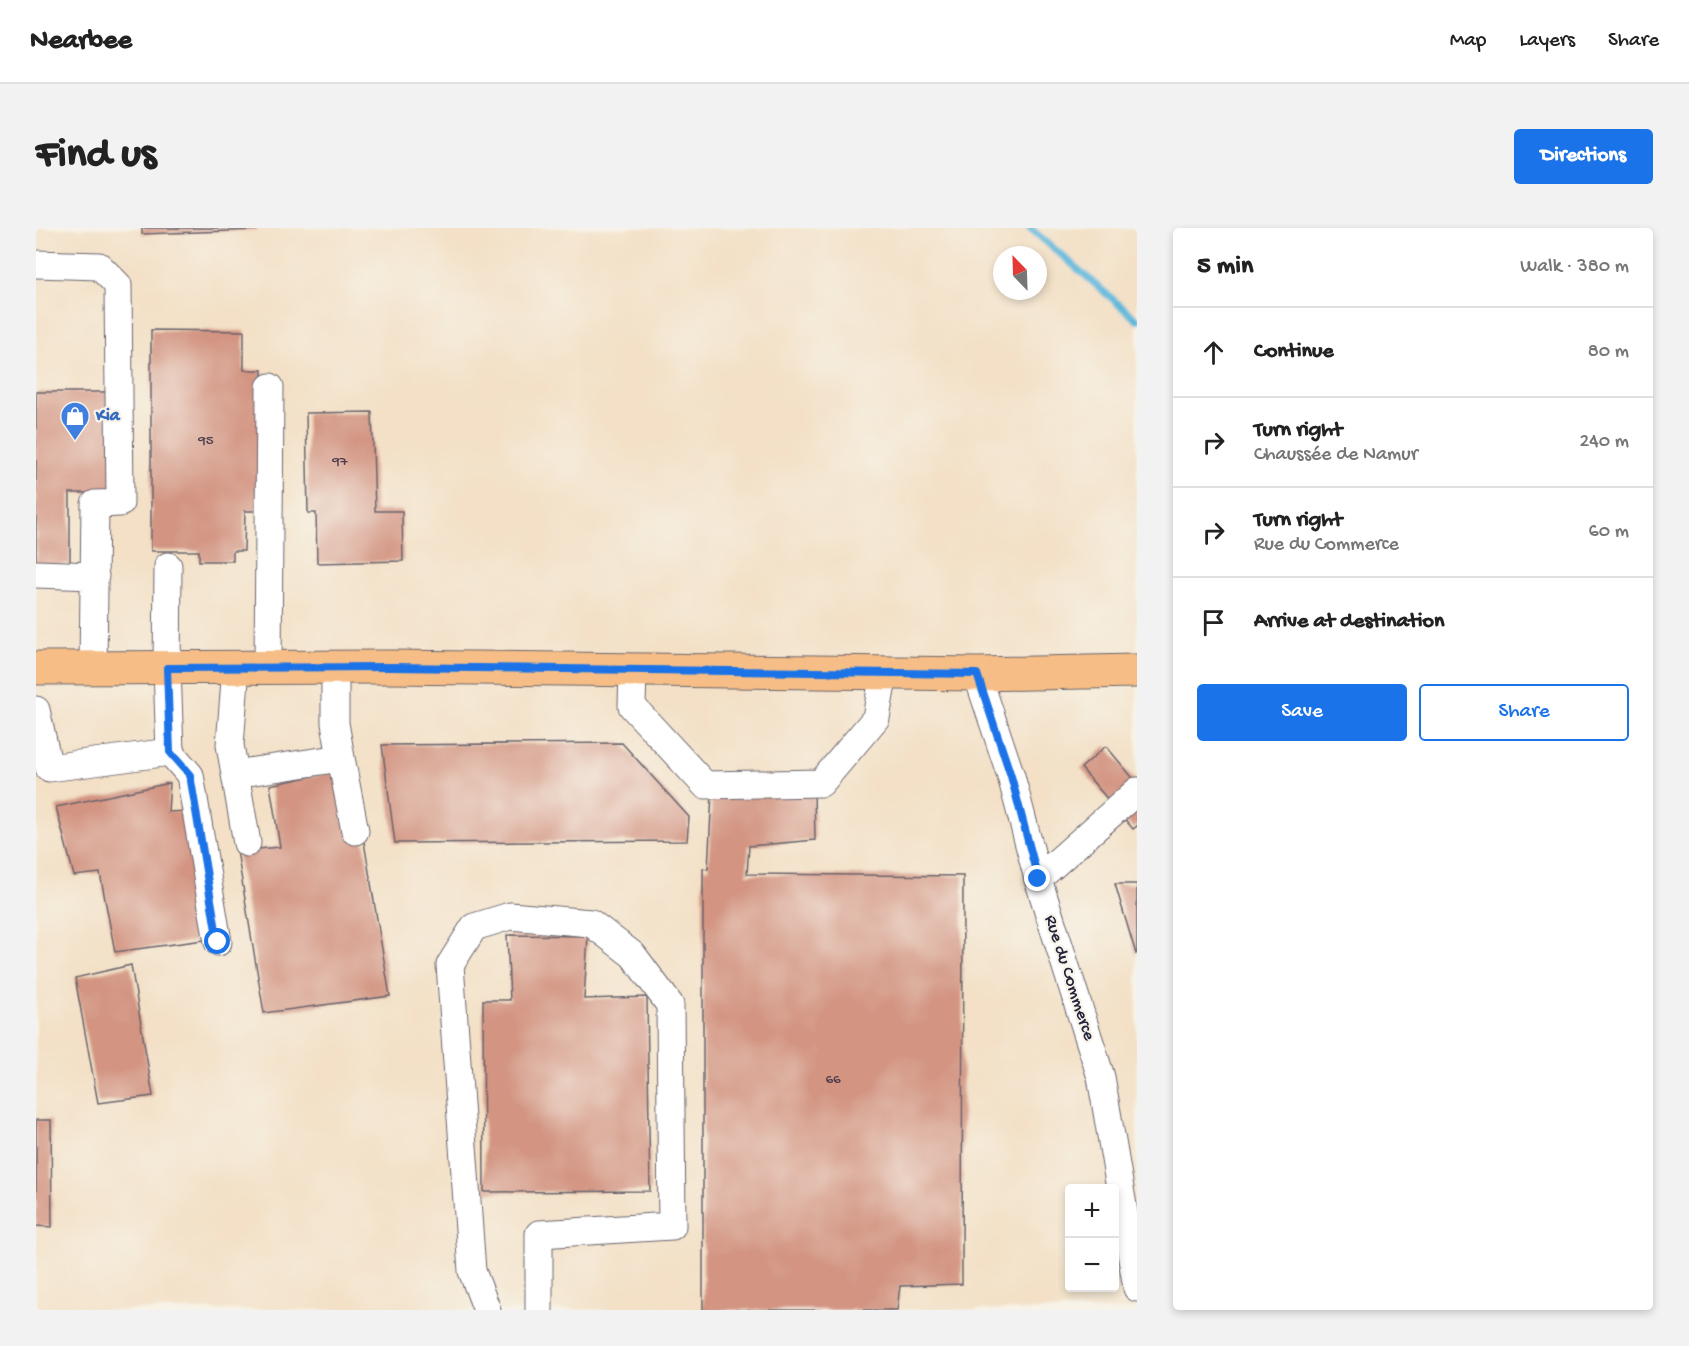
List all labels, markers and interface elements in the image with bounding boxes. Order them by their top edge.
text: Nearbee [30,25,132,58]
text: Map [1450,29,1486,54]
text: Layers [1519,29,1575,54]
text: Share [1608,29,1659,54]
button: Directions [1514,129,1653,184]
text: Find us [36,132,156,181]
north arrow [993,246,1047,300]
text: 5 min [1197,252,1253,283]
text: Walk · 380 m [1520,256,1629,279]
icon: ahead [1197,336,1230,369]
text: Continue [1254,339,1334,365]
text: 80 m [1588,341,1629,364]
shop icon: Kia [59,400,91,442]
place label: Kia [95,406,121,427]
text: Turn right [1254,418,1342,444]
icon: right [1197,426,1230,459]
text: 240 m [1579,431,1629,454]
house number: 95 [197,432,214,450]
text: Chaussée de Namur [1254,444,1418,467]
house number: 97 [331,453,349,471]
text: Turn right [1254,508,1342,534]
icon: right [1197,516,1230,549]
text: 60 m [1589,521,1629,544]
text: Rue du Commerce [1254,534,1399,557]
icon: arrive [1197,606,1230,639]
text: Arrive at destination [1254,609,1444,635]
button: Save [1197,684,1407,741]
button: Share [1419,684,1629,741]
route end [1024,865,1050,891]
street label: Rue du Commerce [1039,913,1099,1044]
route start [204,928,230,954]
house number: 66 [825,1071,841,1089]
map controls [1065,1184,1119,1292]
button: + [1065,1184,1119,1238]
button: − [1065,1238,1119,1292]

